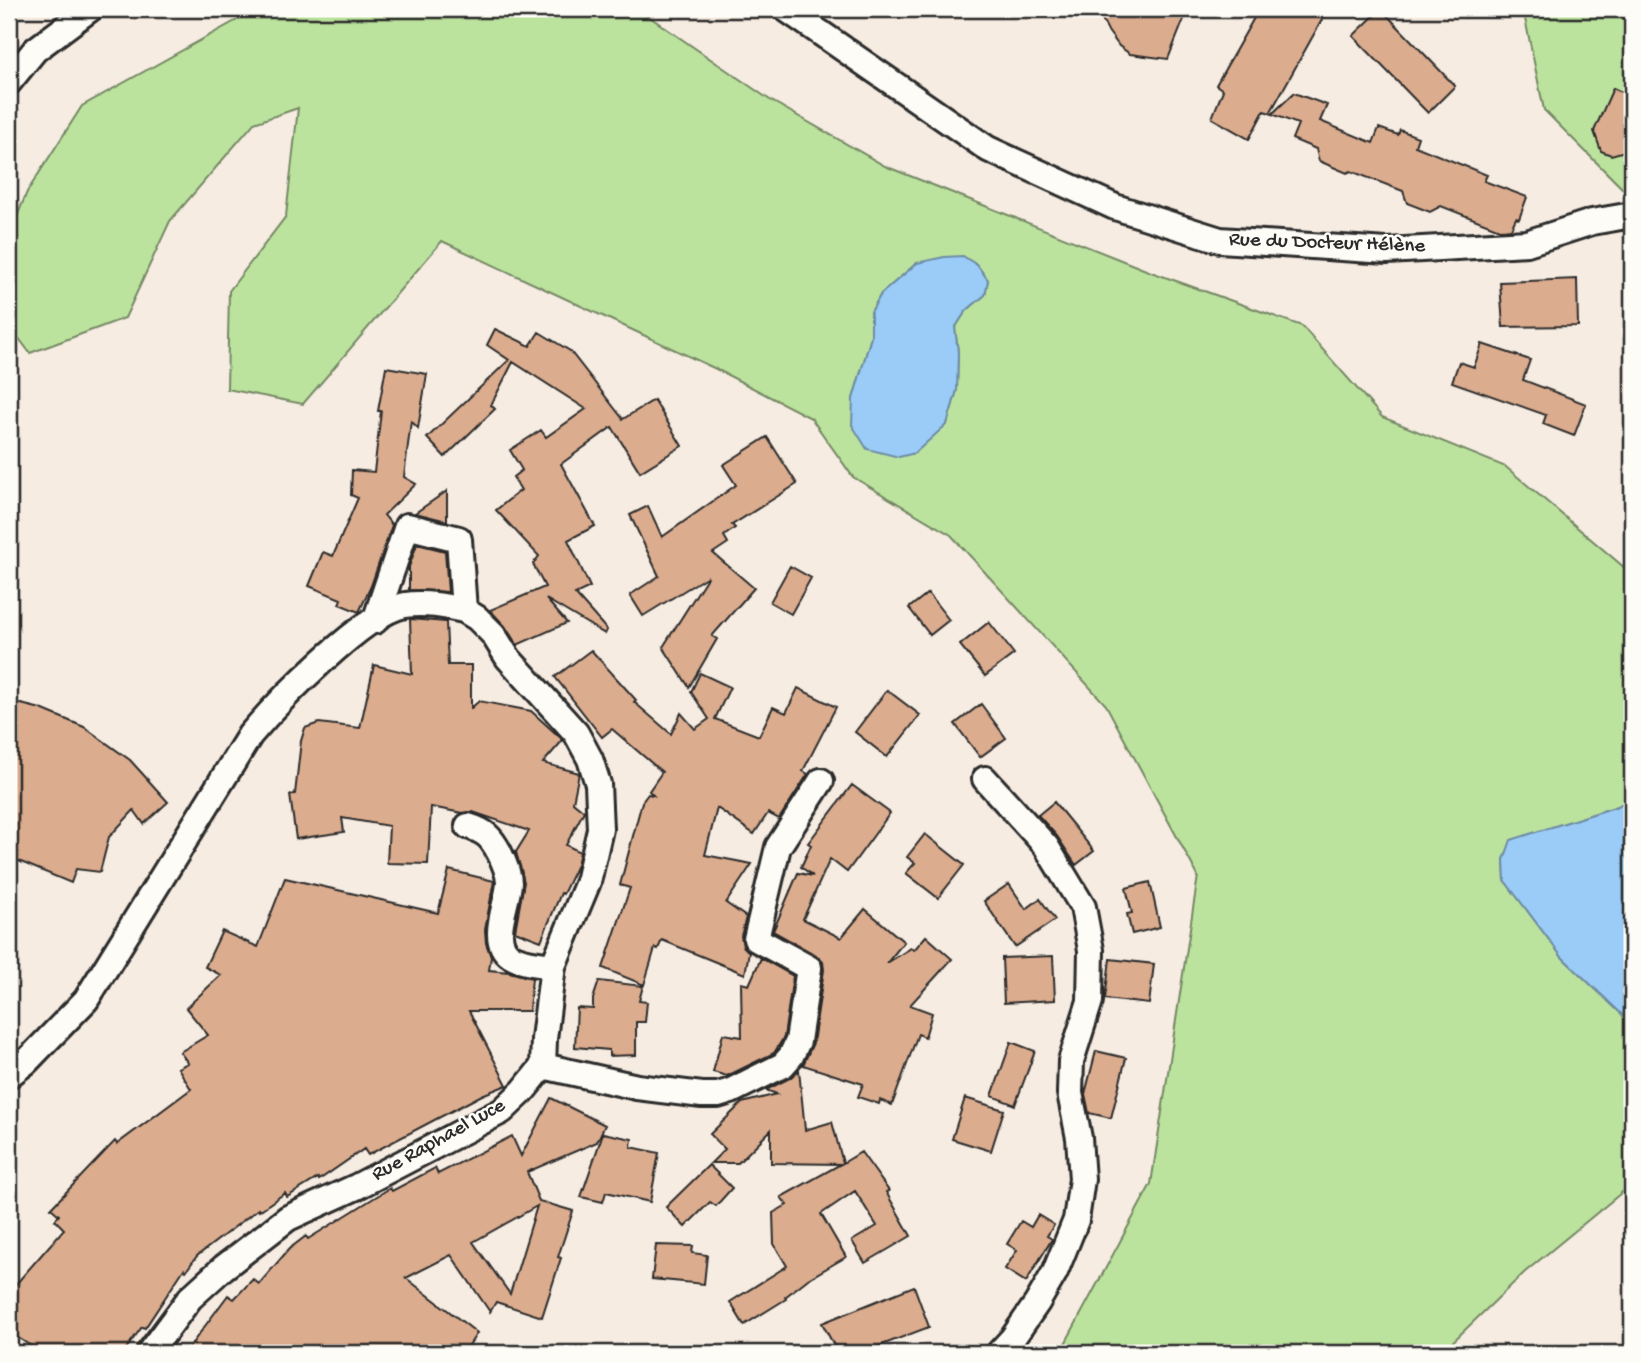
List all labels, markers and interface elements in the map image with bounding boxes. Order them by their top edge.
street label: Rue du Docteur Hélène [1228,228,1427,260]
street label: Rue Raphael Luce [368,1093,511,1188]

